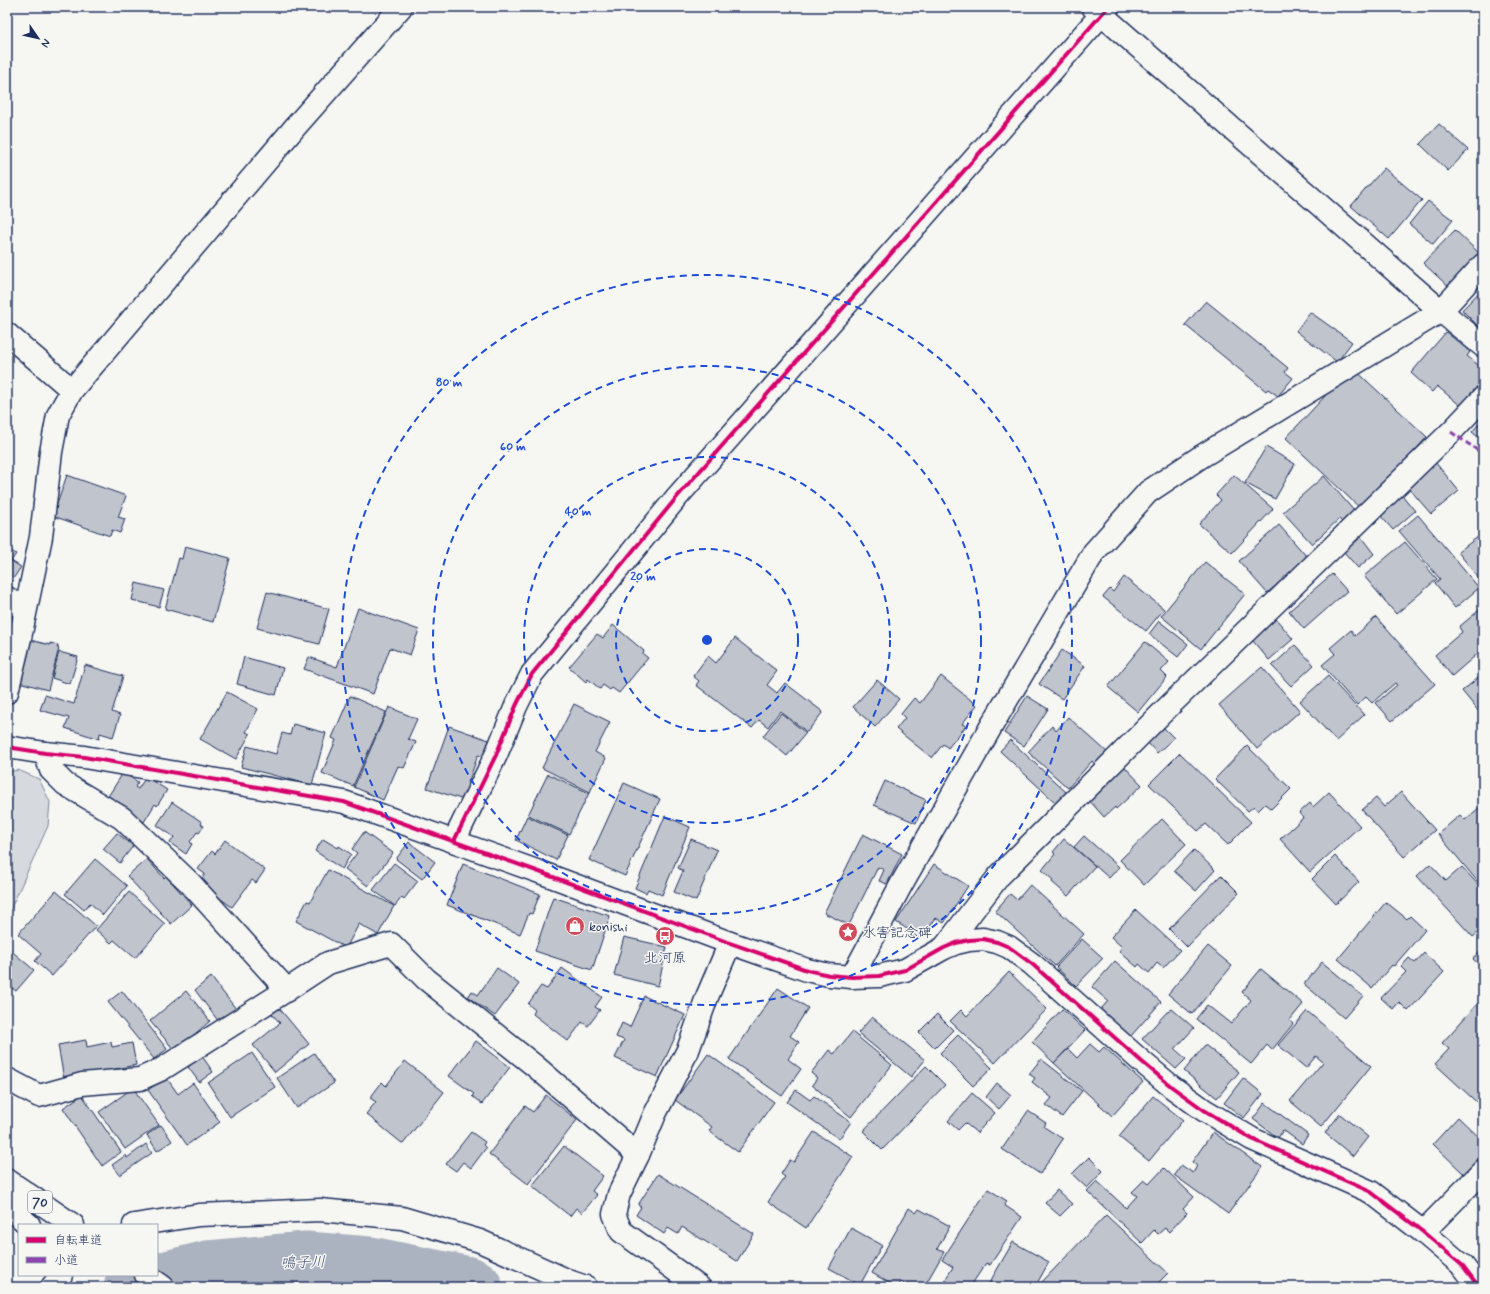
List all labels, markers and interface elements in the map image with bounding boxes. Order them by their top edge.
north arrow [18,18,58,58]
text: N [38,36,53,50]
text: 80 m [436,375,463,391]
text: 60 m [500,439,526,455]
text: 40 m [565,504,592,520]
text: 20 m [630,569,656,585]
centre of rings [700,633,714,647]
shop icon: konishi [564,915,586,937]
place label: konishi [589,918,628,936]
place icon: 水害記念碑 [837,921,859,943]
place label: 水害記念碑 [862,924,932,942]
bus stop icon: 北河原 [654,925,676,947]
place label: 北河原 [644,949,686,967]
road number: 70 [28,1191,52,1213]
legend [18,1224,158,1276]
text: 自転車道 [54,1233,102,1249]
text: 小道 [54,1253,78,1269]
water label: 鳴子川 [280,1253,326,1273]

